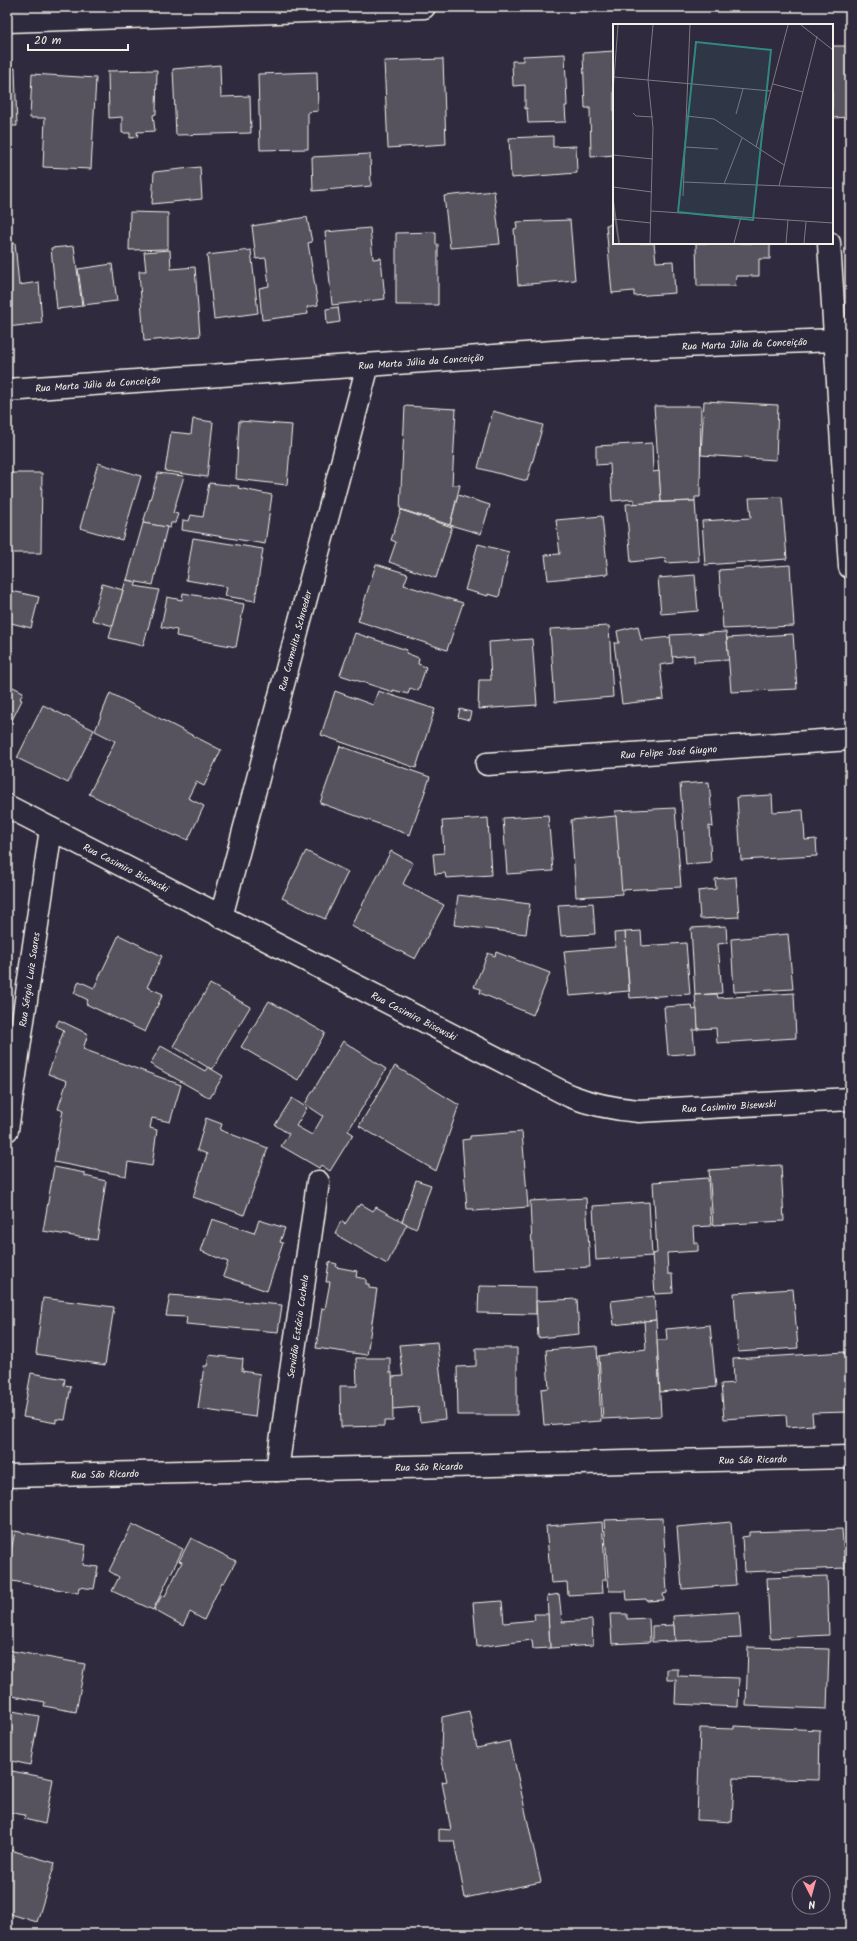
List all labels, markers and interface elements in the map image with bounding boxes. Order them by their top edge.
inset map [613,24,833,244]
scale bar [28,26,128,52]
text: 20 m [34,31,62,50]
street label: Rua Marta Júlia da Conceição [681,334,808,355]
street label: Rua Marta Júlia da Conceição [358,350,485,374]
street label: Rua Marta Júlia da Conceição [35,372,162,397]
street label: Rua Carmelita Schroeder [275,588,317,693]
street label: Rua Felipe José Giugno [620,741,718,764]
street label: Rua Casimiro Bisewski [80,839,172,897]
street label: Rua Sérgio Luiz Soares [15,930,45,1028]
street label: Rua Casimiro Bisewski [368,988,460,1046]
street label: Rua Casimiro Bisewski [681,1096,777,1118]
street label: Servidão Estácio Cochela [283,1274,314,1379]
street label: Rua São Ricardo [719,1451,788,1469]
street label: Rua São Ricardo [395,1459,464,1476]
street label: Rua São Ricardo [71,1466,140,1484]
north arrow [791,1875,831,1915]
text: N [807,1895,816,1913]

